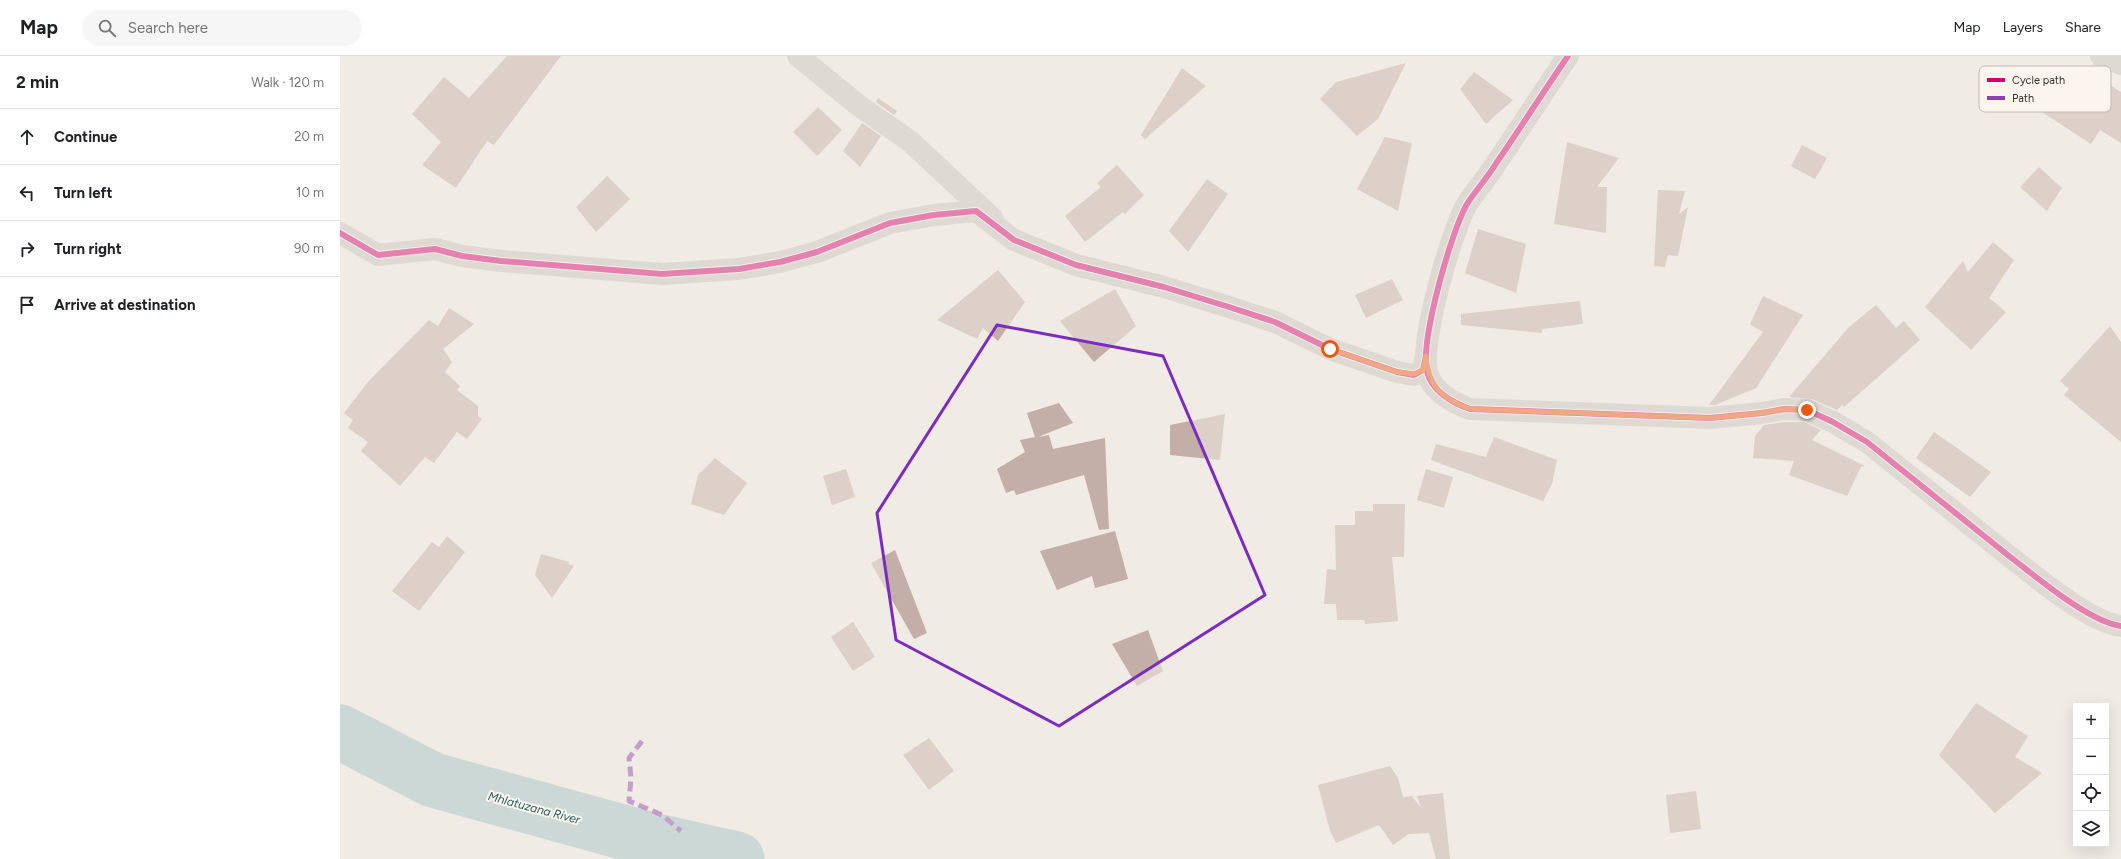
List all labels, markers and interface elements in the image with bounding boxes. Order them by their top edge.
search box [82,10,362,46]
text: Map [20,16,58,39]
icon: search [96,17,118,39]
text: Search here [128,19,208,37]
text: Map [1953,19,1981,36]
text: Layers [2003,19,2043,36]
text: Share [2065,19,2101,36]
legend [1979,66,2111,112]
text: 2 min [16,72,59,92]
text: Cycle path [2012,74,2065,87]
text: Walk · 120 m [251,75,324,90]
text: Path [2012,92,2034,105]
icon: ahead [16,126,38,148]
text: Continue [54,128,117,146]
text: 20 m [294,129,324,144]
icon: left [16,182,38,204]
text: Turn left [54,184,112,202]
text: 10 m [296,185,324,200]
icon: right [16,238,38,260]
text: Turn right [54,240,122,258]
text: 90 m [294,241,324,256]
icon: arrive [16,294,38,316]
text: Arrive at destination [54,296,195,314]
route start [1321,340,1339,358]
route end [1798,401,1816,419]
map controls [2073,703,2109,847]
button: + [2073,703,2109,739]
button: − [2073,739,2109,775]
button: locate [2073,775,2109,811]
water label: Mhlatuzana River [486,789,582,827]
button: layers [2073,811,2109,847]

